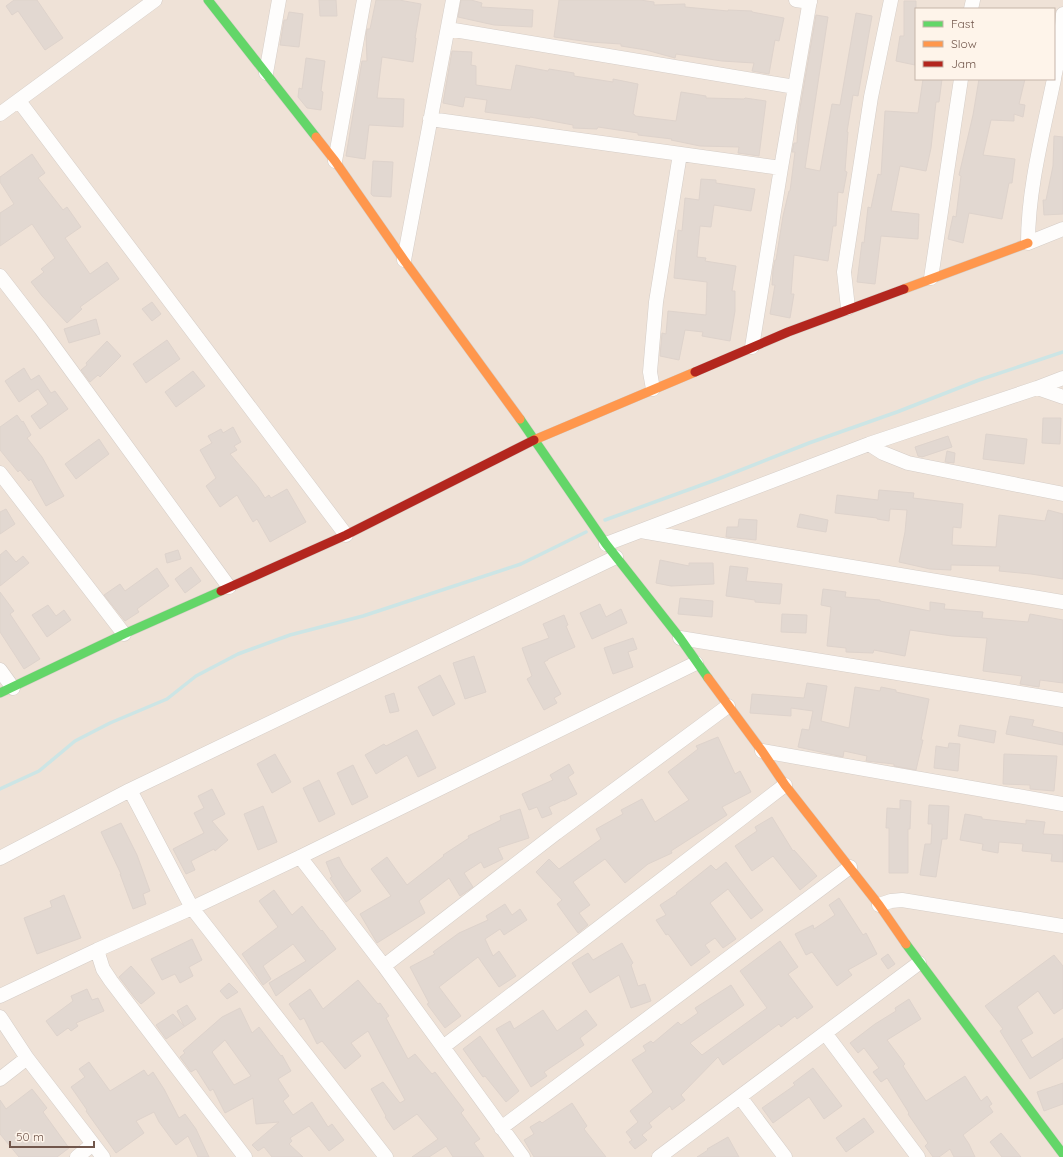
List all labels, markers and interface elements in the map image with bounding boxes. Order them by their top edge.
legend [915,8,1055,80]
text: Fast [951,16,975,31]
text: Slow [951,36,977,51]
text: Jam [951,56,976,71]
scale bar [10,1123,94,1149]
text: 50 m [16,1129,44,1144]

